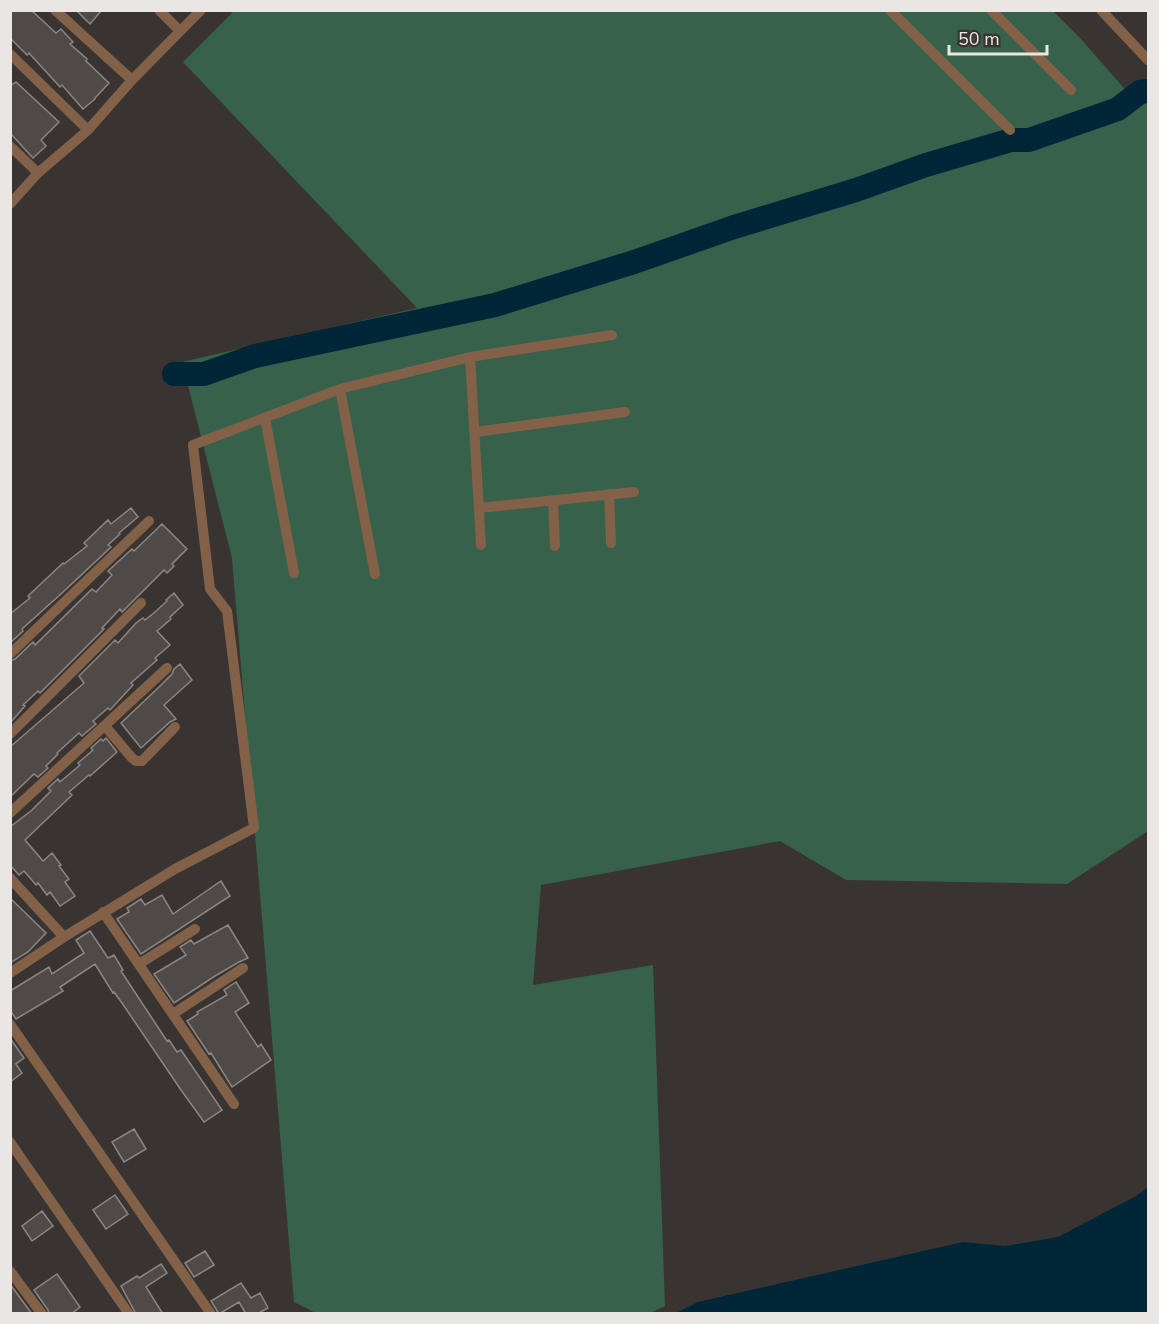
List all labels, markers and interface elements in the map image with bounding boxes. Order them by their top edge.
scale bar [949,18,1046,56]
text: 50 m [958,27,1000,51]

